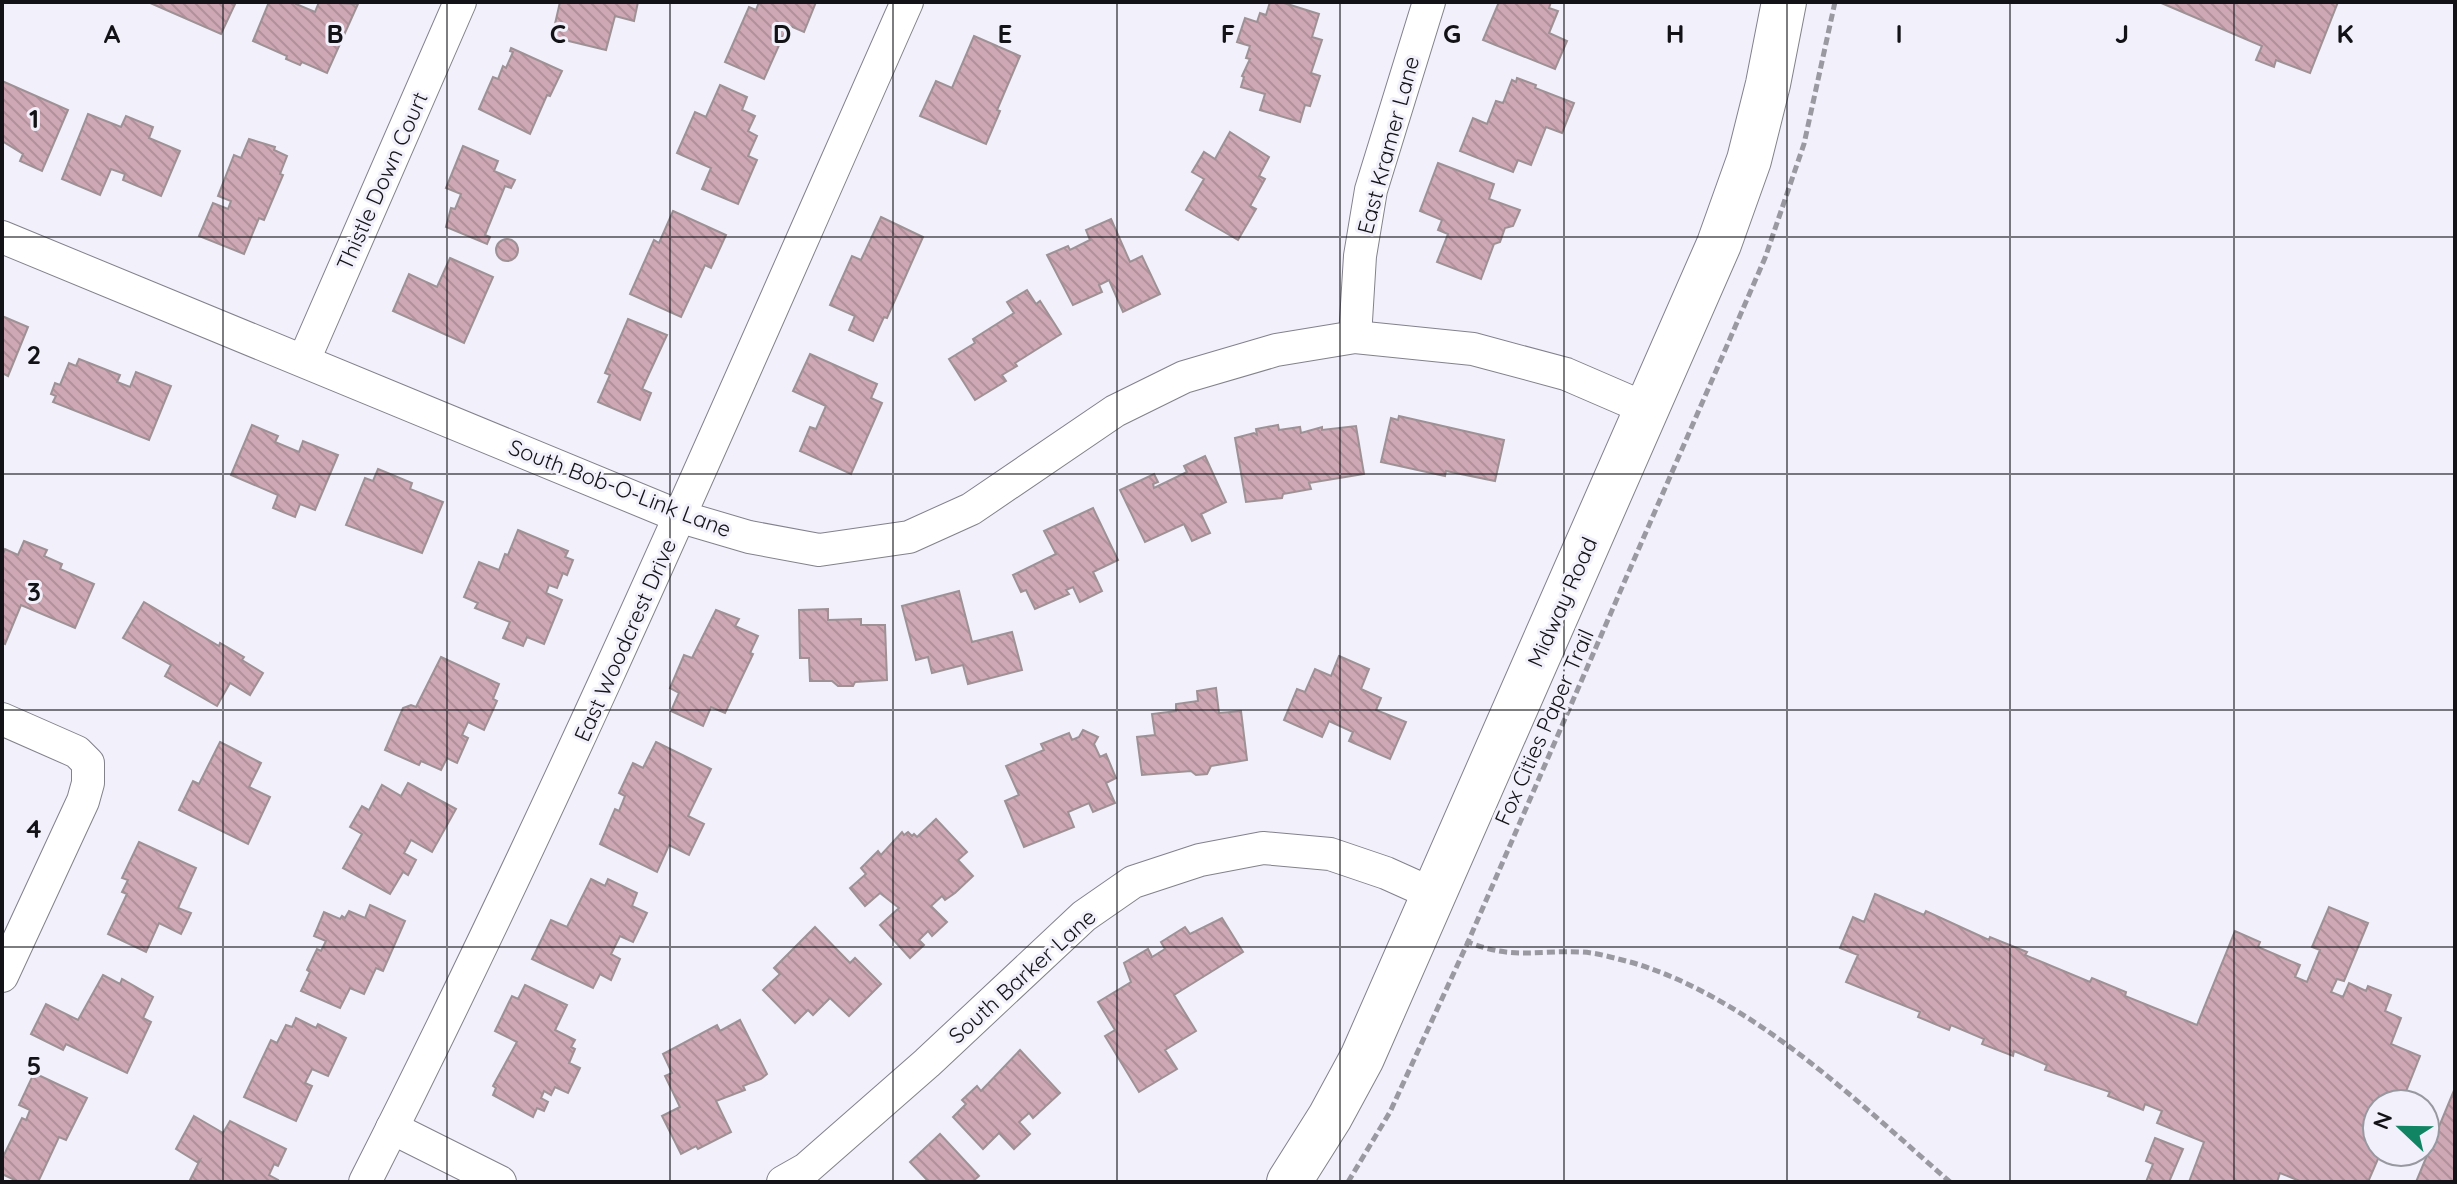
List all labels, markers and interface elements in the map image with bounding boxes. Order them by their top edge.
text: A [104,17,121,50]
text: B [326,17,344,50]
text: C [550,17,566,50]
text: D [773,17,791,50]
text: E [998,17,1012,50]
text: F [1221,17,1235,50]
text: G [1443,17,1461,50]
text: H [1666,17,1684,50]
text: I [1895,17,1903,50]
text: J [2115,17,2129,50]
text: K [2336,17,2354,50]
street label: East Kramer Lane [1351,53,1425,237]
street label: Thistle Down Court [330,88,434,274]
text: 1 [29,102,39,135]
text: 2 [27,338,41,371]
street label: South Bob-O-Link Lane [505,433,735,543]
street label: Midway Road [1521,533,1603,671]
street label: East Woodcrest Drive [568,534,682,746]
text: 3 [27,575,41,608]
street label: Fox Cities Paper Trail [1488,625,1600,829]
text: 4 [26,812,42,845]
street label: South Barker Lane [943,902,1101,1050]
text: 5 [27,1049,41,1082]
north arrow [2361,1088,2441,1168]
text: N [2366,1108,2398,1133]

